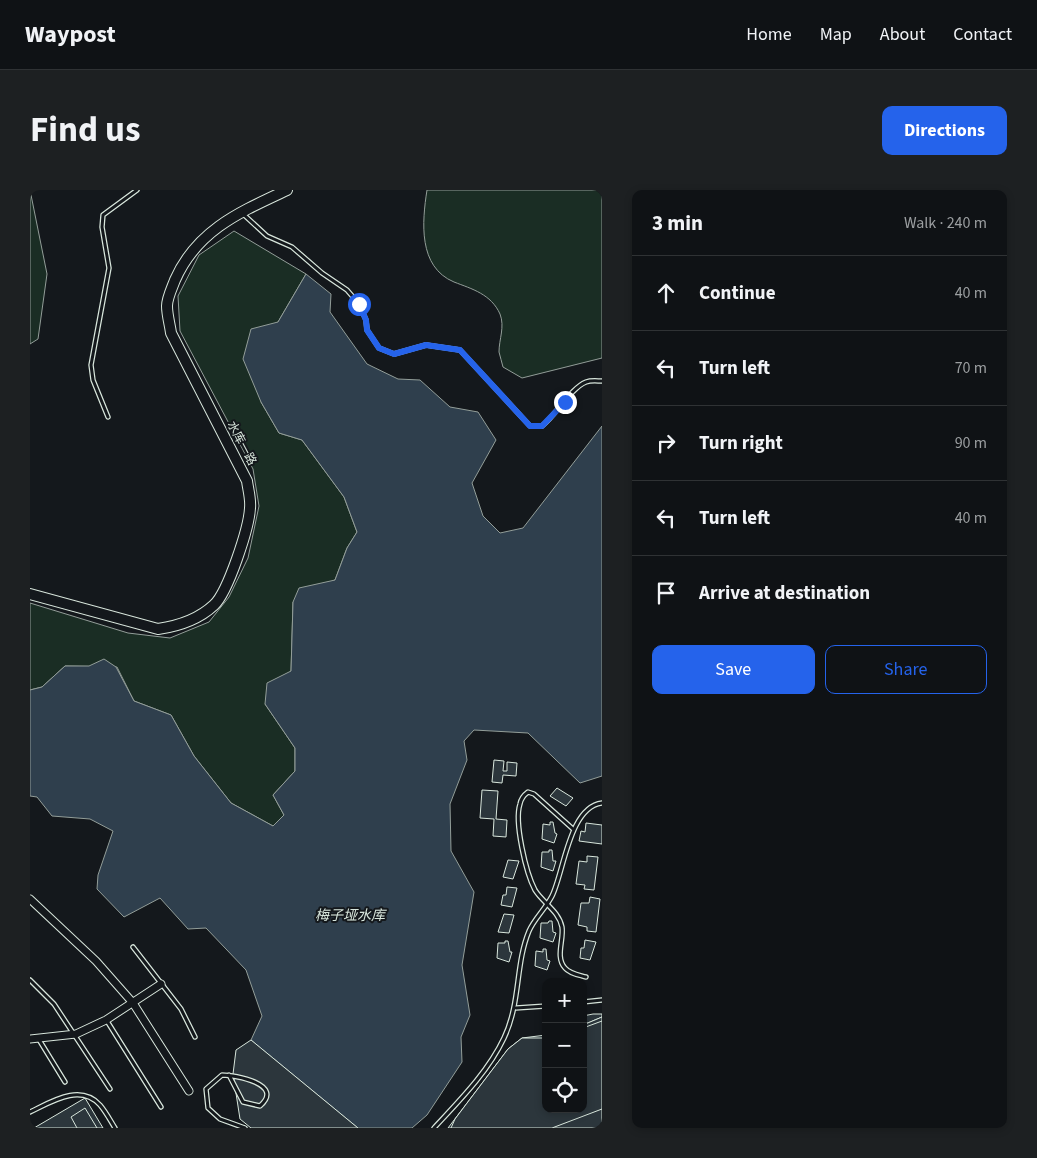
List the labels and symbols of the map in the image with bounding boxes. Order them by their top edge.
route start [348,293,371,316]
route end [554,391,577,414]
street label: 水库一路 [223,418,260,468]
water label: 梅子垭水库 [315,906,387,926]

